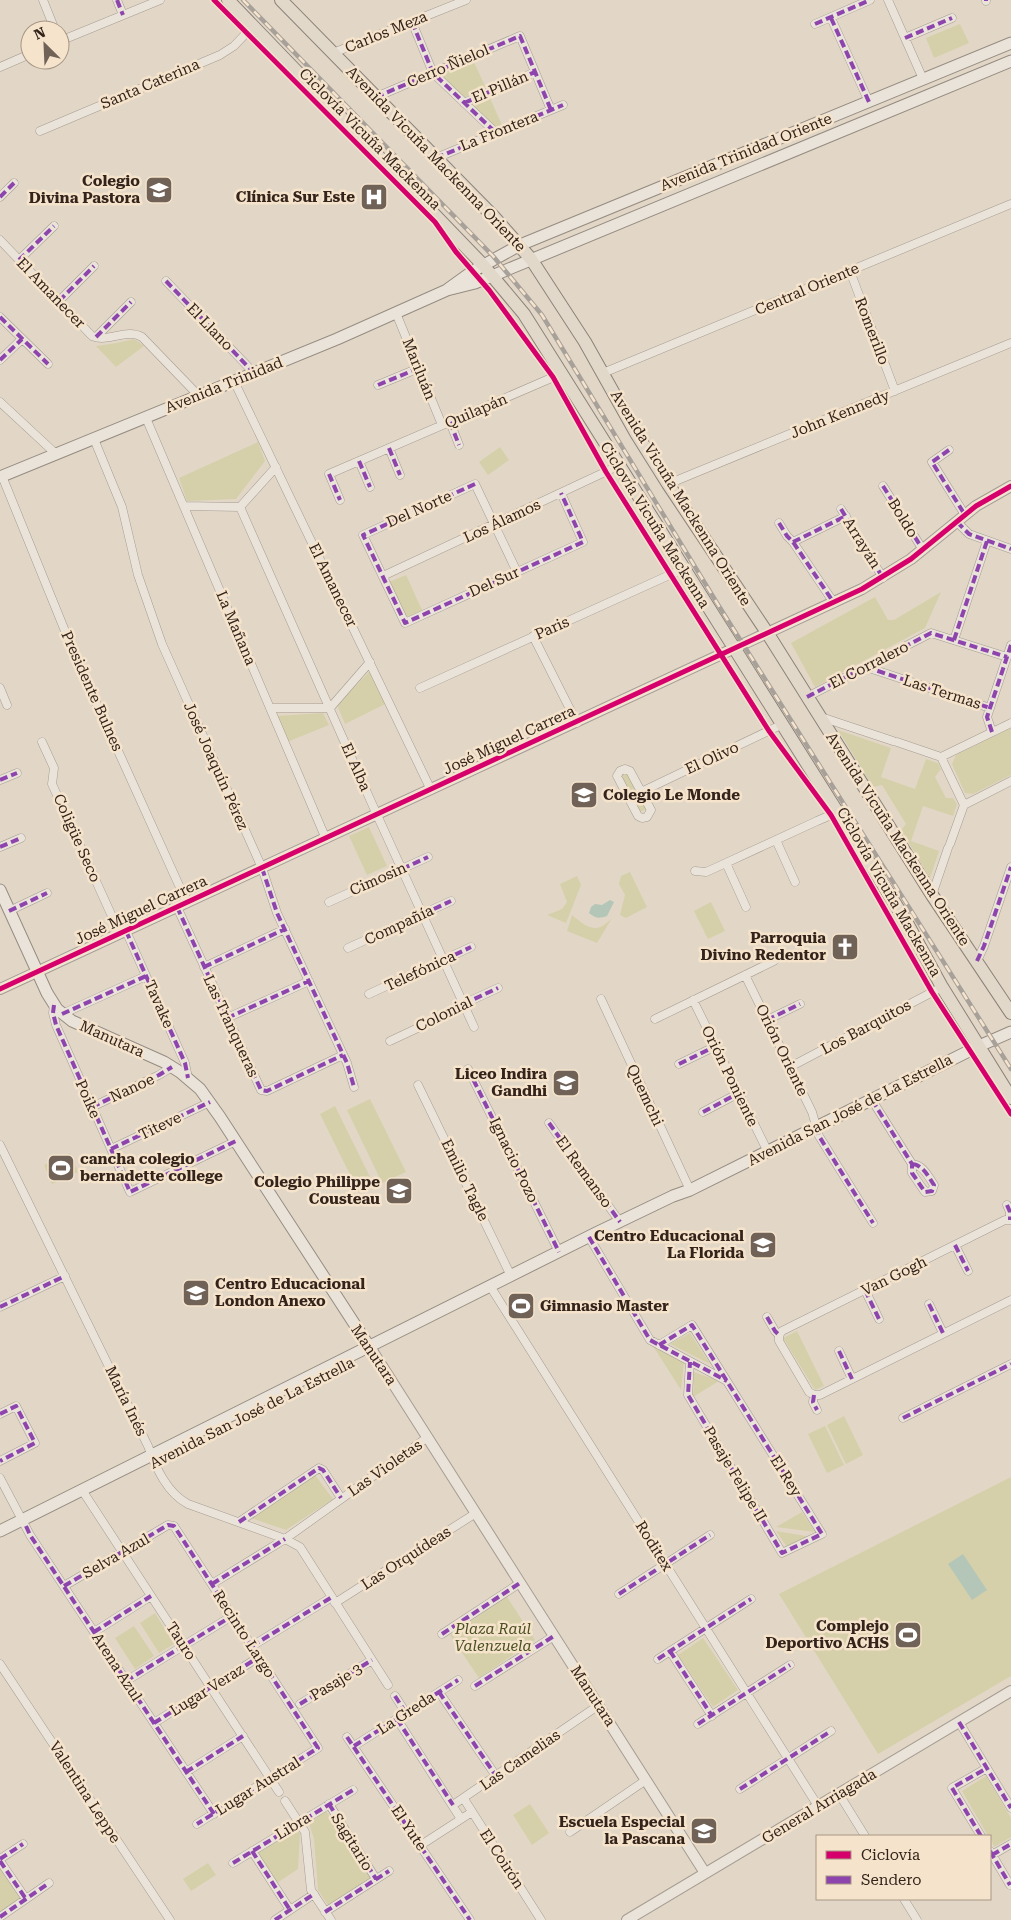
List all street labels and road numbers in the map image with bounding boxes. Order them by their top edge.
street label: Carlos Meza [342,7,430,57]
street label: Cerro Ñielol [404,40,492,91]
street label: Santa Caterina [98,55,202,113]
street label: Avenida Vicuña Mackenna Oriente [342,63,530,255]
street label: Ciclovía Vicuña Mackenna [295,64,445,214]
street label: El Pillán [469,67,531,107]
street label: La Frontera [457,107,541,155]
street label: Avenida Trinidad Oriente [658,109,834,195]
street label: El Amanecer [13,254,89,332]
street label: Central Oriente [752,259,862,319]
street label: Romerillo [851,295,893,367]
street label: El Llano [183,300,237,354]
street label: Mariluán [398,335,440,403]
street label: Avenida Trinidad [163,353,286,417]
street label: John Kennedy [788,386,892,442]
street label: Avenida Vicuña Mackenna Oriente [607,387,755,609]
street label: Quilapán [442,390,510,432]
street label: Ciclovía Vicuña Mackenna [596,438,714,612]
street label: Del Norte [384,487,454,531]
street label: Los Álamos [461,495,543,547]
street label: Boldo [884,495,922,541]
street label: Arrayán [839,514,885,572]
street label: El Amanecer [305,540,361,630]
street label: Del Sur [466,563,522,601]
street label: La Mañana [212,588,260,668]
street label: Paris [532,613,572,643]
street label: Presidente Bulnes [57,628,127,754]
street label: El Corralero [826,637,912,693]
street label: Las Termas [901,671,983,713]
street label: José Joaquín Pérez [180,699,252,833]
street label: José Miguel Carrera [440,702,578,778]
street label: Avenida Vicuña Mackenna Oriente [822,729,974,949]
street label: El Olivo [682,738,742,778]
street label: El Alba [337,740,375,794]
street label: Coligüe Seco [49,791,105,885]
street label: Ciclovía Vicuña Mackenna [833,804,945,980]
street label: Cimosin [347,858,409,899]
street label: José Miguel Carrera [72,872,210,948]
street label: Compañía [362,901,436,949]
street label: Telefónica [382,947,458,995]
street label: Las Tranqueras [199,972,263,1080]
street label: Tavake [140,977,178,1031]
street label: Colonial [413,992,476,1035]
street label: Los Barquitos [818,996,914,1058]
street label: Orión Oriente [752,1001,812,1099]
street label: Manutara [77,1017,147,1061]
street label: Orión Poniente [698,1023,762,1129]
street label: Avenida San José de La Estrella [745,1050,955,1170]
street label: Quemchi [623,1061,667,1129]
street label: Nanoe [107,1070,157,1106]
street label: Poike [72,1077,104,1121]
street label: Titeve [136,1108,184,1144]
street label: Ignacio Pozo [486,1114,542,1206]
street label: El Remanso [552,1133,616,1211]
street label: Emilio Tagle [437,1136,493,1224]
street label: Van Gogh [858,1252,930,1300]
street label: Manutara [347,1321,401,1389]
street label: Avenida San José de La Estrella [147,1353,357,1473]
street label: María Inés [101,1363,151,1439]
street label: Pasaje Felipe II [699,1423,771,1525]
street label: Las Violetas [344,1436,426,1500]
street label: El Rey [766,1452,806,1500]
street label: Roditex [632,1517,677,1575]
street label: Las Orquídeas [358,1522,454,1594]
street label: Selva Azul [79,1529,153,1582]
street label: Recinto Largo [209,1587,279,1681]
street label: Tauro [162,1619,200,1663]
street label: Arena Azul [88,1629,146,1705]
street label: Pasaje 3 [307,1659,365,1705]
street label: Lugar Veraz [167,1660,247,1720]
street label: Manutara [567,1662,619,1730]
street label: La Greda [374,1688,438,1738]
street label: Las Camelias [476,1726,564,1794]
street label: Valentina Leppe [45,1738,125,1846]
street label: Lugar Austral [212,1753,304,1819]
street label: General Arriagada [758,1765,880,1847]
street label: El Yute [387,1802,431,1854]
street label: Libra [272,1809,314,1843]
street label: Sagitario [327,1810,377,1874]
street label: El Coirón [476,1826,528,1893]

